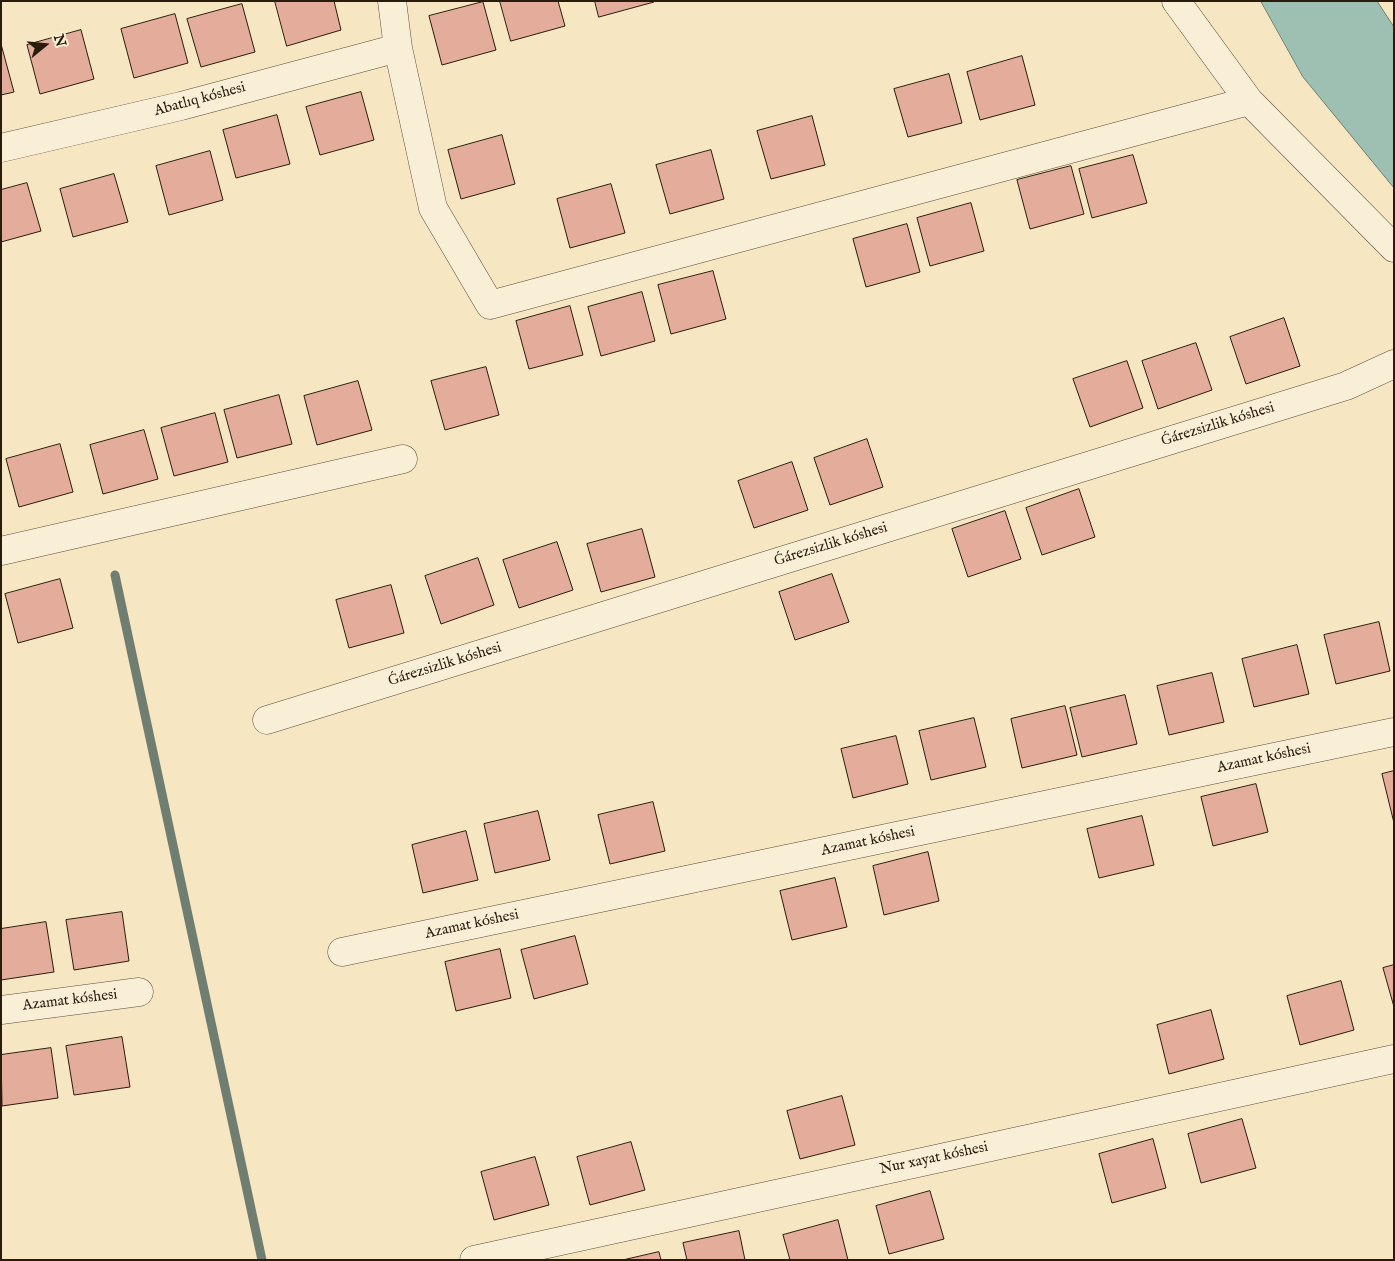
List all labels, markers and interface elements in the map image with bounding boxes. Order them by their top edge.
north arrow [20,20,70,70]
text: N [49,32,70,49]
street label: Abatlıq kóshesi [152,79,248,121]
street label: Ǵárezsizlik kóshesi [1159,399,1277,451]
street label: Ǵárezsizlik kóshesi [772,519,890,571]
street label: Ǵárezsizlik kóshesi [386,639,504,691]
street label: Azamat kóshesi [1215,740,1313,778]
street label: Azamat kóshesi [819,823,917,861]
street label: Azamat kóshesi [423,906,521,944]
street label: Azamat kóshesi [22,986,118,1016]
street label: Nur xayat kóshesi [878,1139,990,1179]

